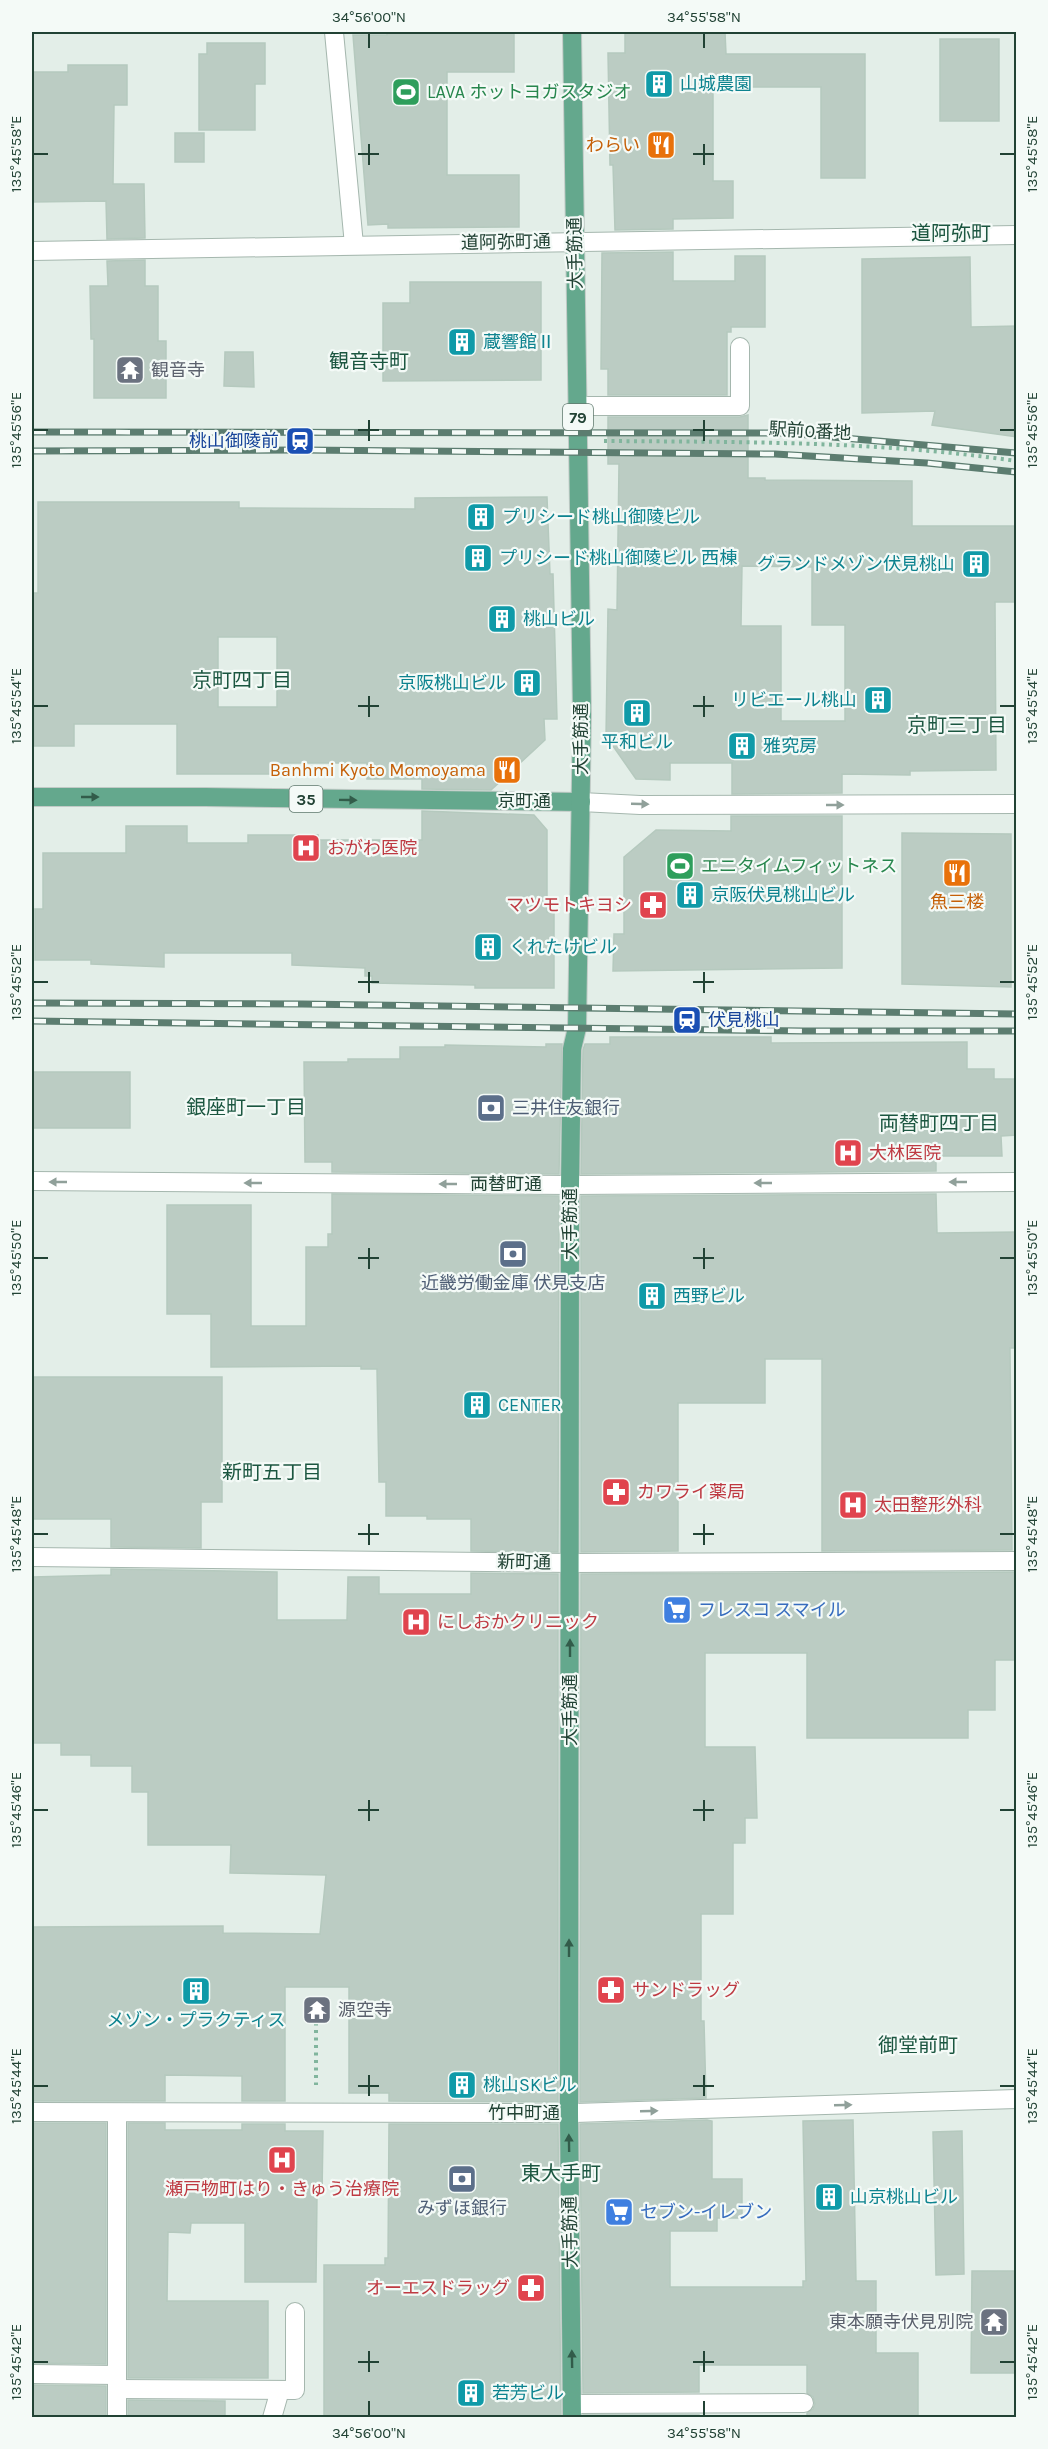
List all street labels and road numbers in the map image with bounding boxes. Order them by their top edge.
street label: 大手筋通 [563,217,587,289]
street label: 道阿弥町通 [461,230,551,254]
road number: 79 [563,404,593,430]
street label: 駅前0番地 [768,418,852,444]
street label: 大手筋通 [570,703,592,775]
road number: 35 [290,786,322,812]
street label: 京町通 [497,790,551,812]
street label: 両替町通 [470,1173,542,1195]
street label: 大手筋通 [559,1188,581,1260]
street label: 新町通 [497,1551,551,1573]
street label: 大手筋通 [559,1674,581,1746]
street label: 竹中町通 [488,2102,560,2124]
street label: 大手筋通 [558,2196,582,2268]

